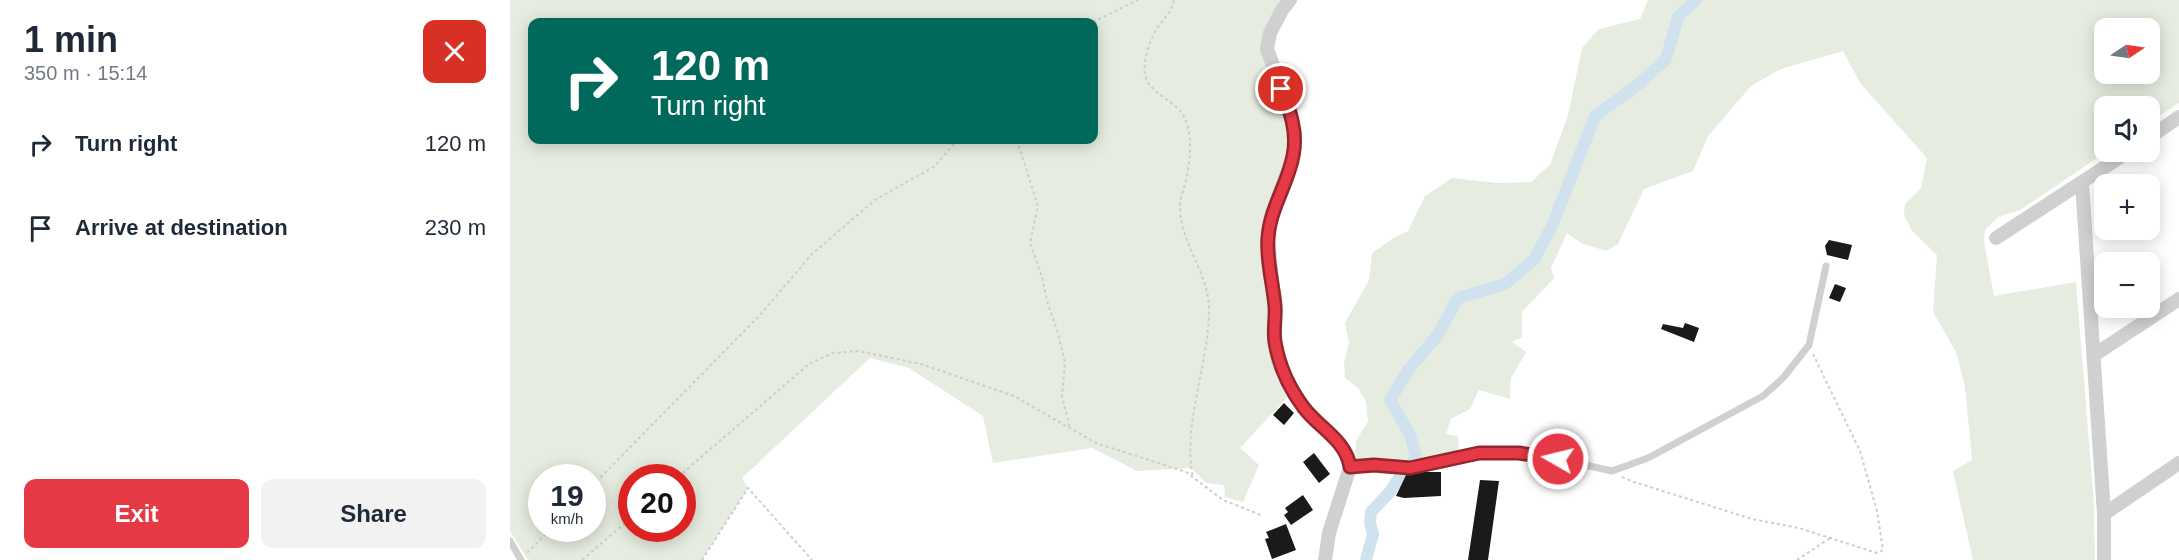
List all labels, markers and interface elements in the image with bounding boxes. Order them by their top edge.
north arrow [2094,18,2160,84]
map controls [2094,18,2160,318]
text: 1 min [24,19,118,60]
button: close [423,20,486,83]
icon: right [552,42,630,120]
text: 120 m [651,42,770,89]
text: 350 m · 15:14 [24,62,147,84]
pin [1255,63,1306,114]
icon: arrive [1264,72,1297,105]
text: Turn right [651,91,766,121]
button: sound [2094,96,2160,162]
icon: right [24,128,57,161]
text: Turn right [75,131,177,156]
text: 120 m [425,131,486,156]
button: + [2094,174,2160,240]
icon: arrive [24,212,57,245]
text: Arrive at destination [75,215,288,240]
text: 230 m [425,215,486,240]
button: − [2094,252,2160,318]
position arrow [1526,427,1590,491]
speed limit sign: 20 [618,464,696,542]
button: Exit [24,479,249,548]
button: Share [261,479,486,548]
text: 19 [550,479,584,512]
text: km/h [551,510,583,527]

